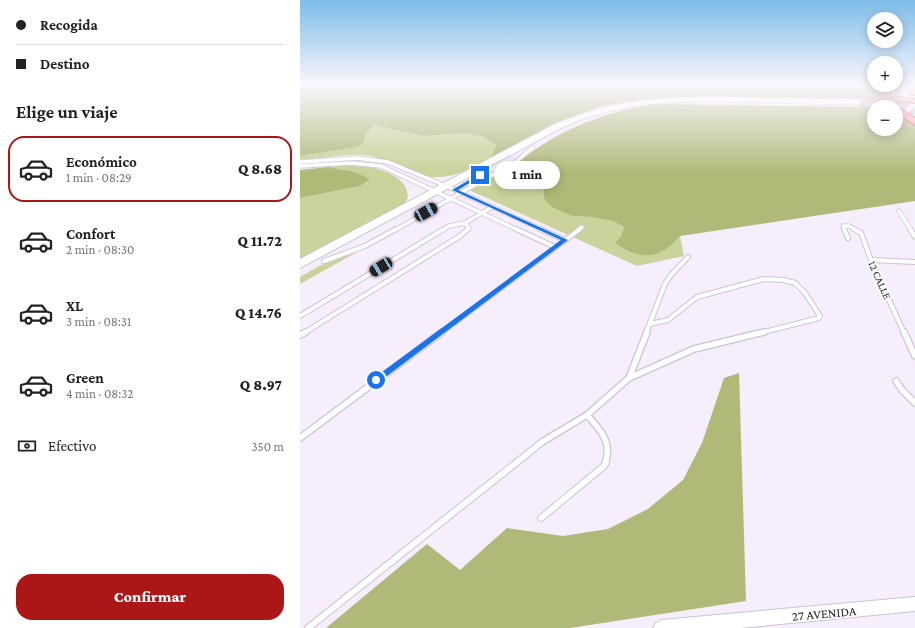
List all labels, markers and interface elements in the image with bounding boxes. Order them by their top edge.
map controls [867,12,903,136]
button: layers [867,12,903,48]
text: Recogida [40,17,98,33]
text: Destino [40,56,90,72]
button: + [867,56,903,92]
button: − [867,100,903,136]
text: Elige un viaje [16,102,118,122]
icon: car [18,151,54,187]
text: Económico [66,154,137,170]
text: Q 8.68 [238,161,282,177]
callout: 1 min [494,161,560,189]
route end [471,166,489,184]
text: 1 min [512,167,542,182]
text: 1 min · 08:29 [66,170,132,185]
car [413,201,439,223]
icon: car [18,223,54,259]
text: Confort [66,226,115,242]
text: Q 11.72 [238,233,282,249]
text: 2 min · 08:30 [66,242,134,257]
car [368,256,394,278]
street label: 12 CALLE [866,259,894,301]
icon: car [18,295,54,331]
text: XL [66,298,83,314]
text: Q 14.76 [235,305,282,321]
text: 3 min · 08:31 [66,314,131,329]
icon: car [18,367,54,403]
text: Green [66,370,104,386]
route start [367,371,385,389]
text: Q 8.97 [240,377,282,393]
text: 4 min · 08:32 [66,386,134,401]
icon: cash [16,435,38,457]
text: Efectivo [48,438,96,454]
text: 350 m [251,439,284,454]
button: Confirmar [16,574,284,620]
street label: 27 AVENIDA [791,603,857,624]

